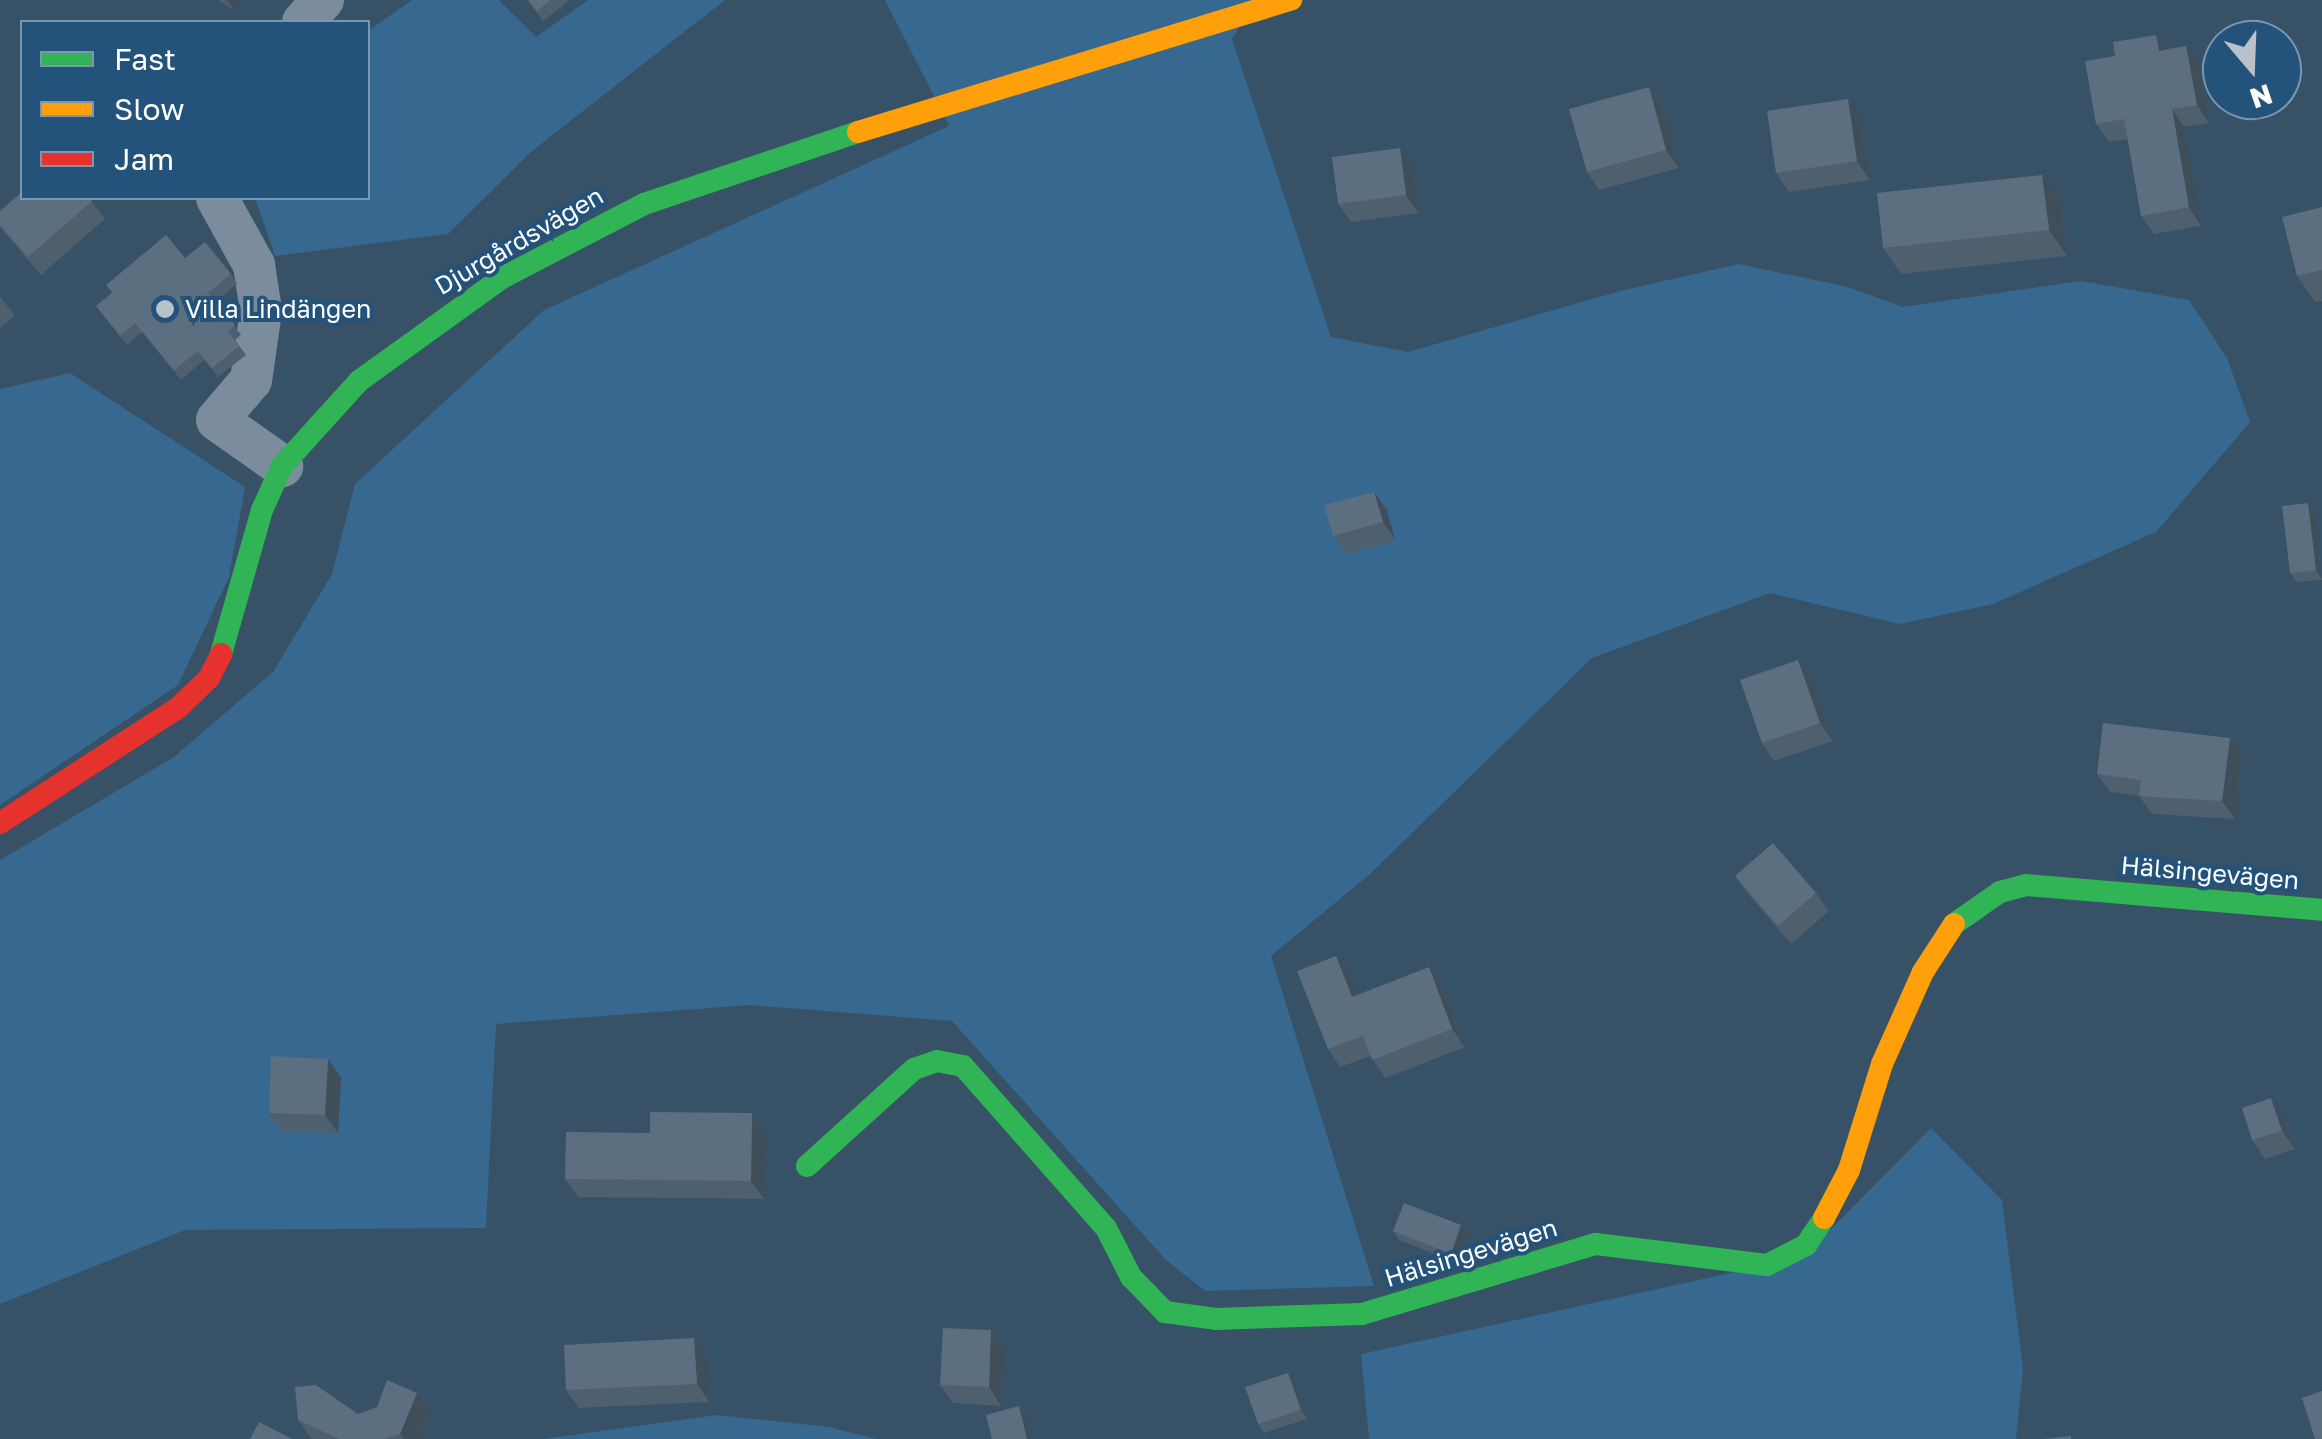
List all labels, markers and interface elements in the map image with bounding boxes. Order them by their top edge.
legend [20,20,370,200]
north arrow [2202,20,2302,120]
text: Fast [114,41,176,77]
text: N [2246,78,2277,116]
text: Slow [114,91,185,127]
text: Jam [114,141,174,177]
street label: Djurgårdsvägen [430,181,608,301]
place label: Villa Lindängen [185,294,371,324]
marker: Villa Lindängen [154,298,176,320]
street label: Hälsingevägen [2120,850,2300,896]
street label: Hälsingevägen [1381,1213,1561,1293]

